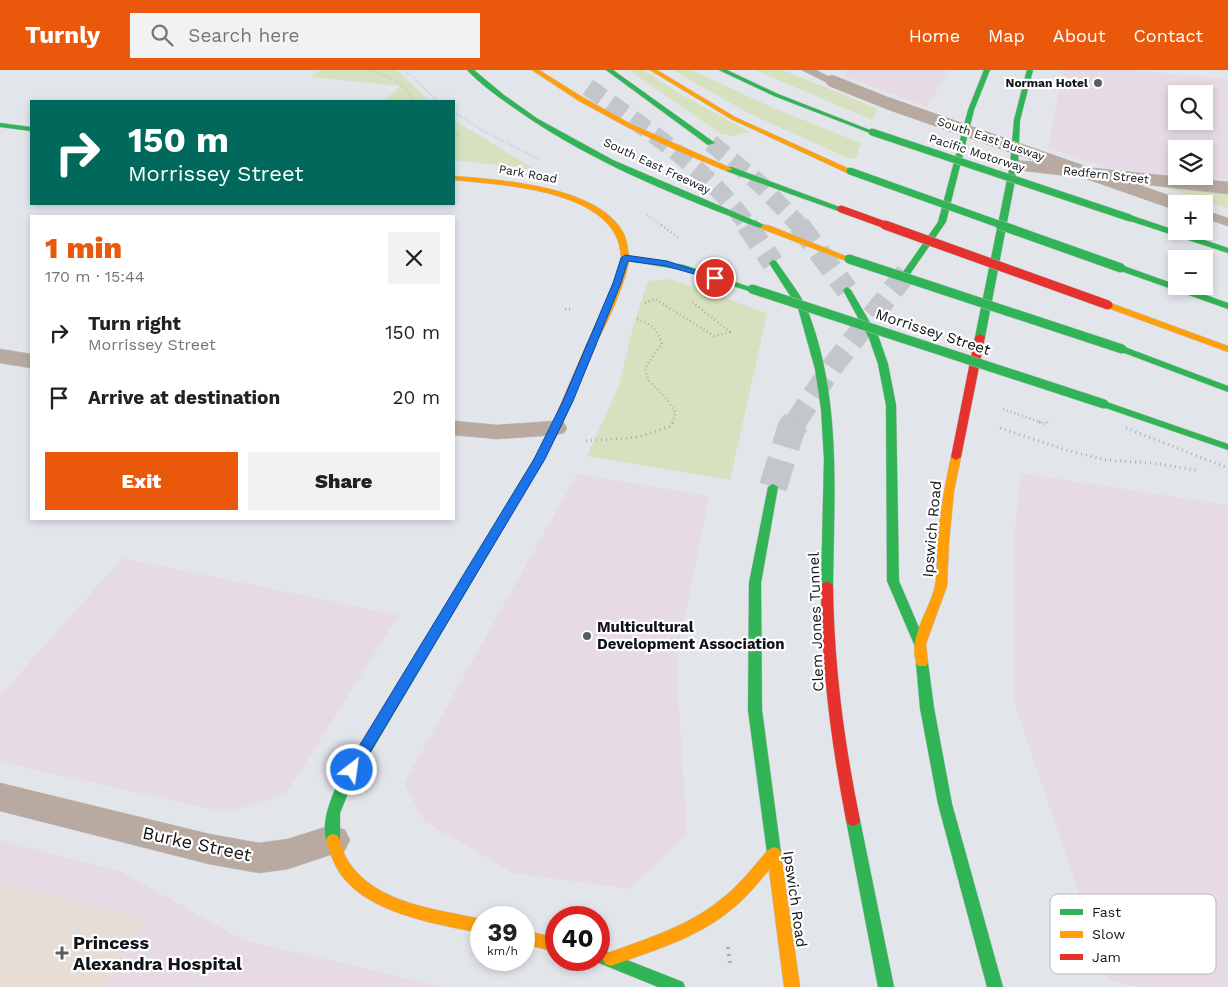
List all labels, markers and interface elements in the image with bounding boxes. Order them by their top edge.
search box [130,13,480,58]
text: Turnly [25,21,100,49]
icon: search [148,21,176,49]
text: Search here [188,24,300,47]
text: Home [909,25,960,46]
text: Map [988,25,1025,46]
text: About [1053,25,1105,46]
text: Contact [1133,25,1203,46]
place label: Norman Hotel [1006,76,1088,90]
marker: Norman Hotel [1092,77,1104,89]
map controls [1168,85,1213,295]
button: search [1168,85,1213,130]
street label: South East Busway [936,114,1047,164]
text: 150 m [128,119,229,161]
icon: right [45,120,110,185]
street label: Pacific Motorway [927,131,1027,175]
street label: South East Freeway [601,135,713,197]
button: layers [1168,140,1213,185]
text: Morrissey Street [128,161,304,186]
street label: Park Road [498,162,558,186]
street label: Redfern Street [1062,164,1150,186]
button: + [1168,195,1213,240]
text: 1 min [45,230,122,265]
button: close [388,232,440,284]
button: − [1168,250,1213,295]
pin [694,257,736,299]
icon: arrive [701,264,729,292]
text: 170 m · 15:44 [45,267,145,286]
street label: Morrissey Street [873,305,993,359]
text: Turn right [88,312,181,335]
icon: right [45,319,73,347]
text: 150 m [385,321,440,344]
text: Morrissey Street [88,335,216,354]
icon: arrive [45,384,73,412]
text: Arrive at destination [88,386,280,409]
text: 20 m [393,386,440,409]
button: Exit [45,452,238,510]
button: Share [248,452,440,510]
street label: Ipswich Road [919,480,945,578]
street label: Clem Jones Tunnel [805,551,827,692]
place label: Multicultural Development Association [597,618,785,653]
marker: Multicultural Development Association [581,630,593,642]
position arrow [325,743,377,795]
street label: Burke Street [141,822,254,865]
street label: Ipswich Road [779,850,811,948]
legend [1050,894,1216,974]
text: Fast [1092,904,1121,920]
speed limit sign: 40 [545,906,610,971]
text: 39 [487,918,518,947]
text: Slow [1092,926,1125,942]
place label: Princess Alexandra Hospital [73,932,242,974]
text: km/h [487,944,518,958]
marker: Princess Alexandra Hospital [55,946,69,960]
text: Jam [1092,949,1121,965]

